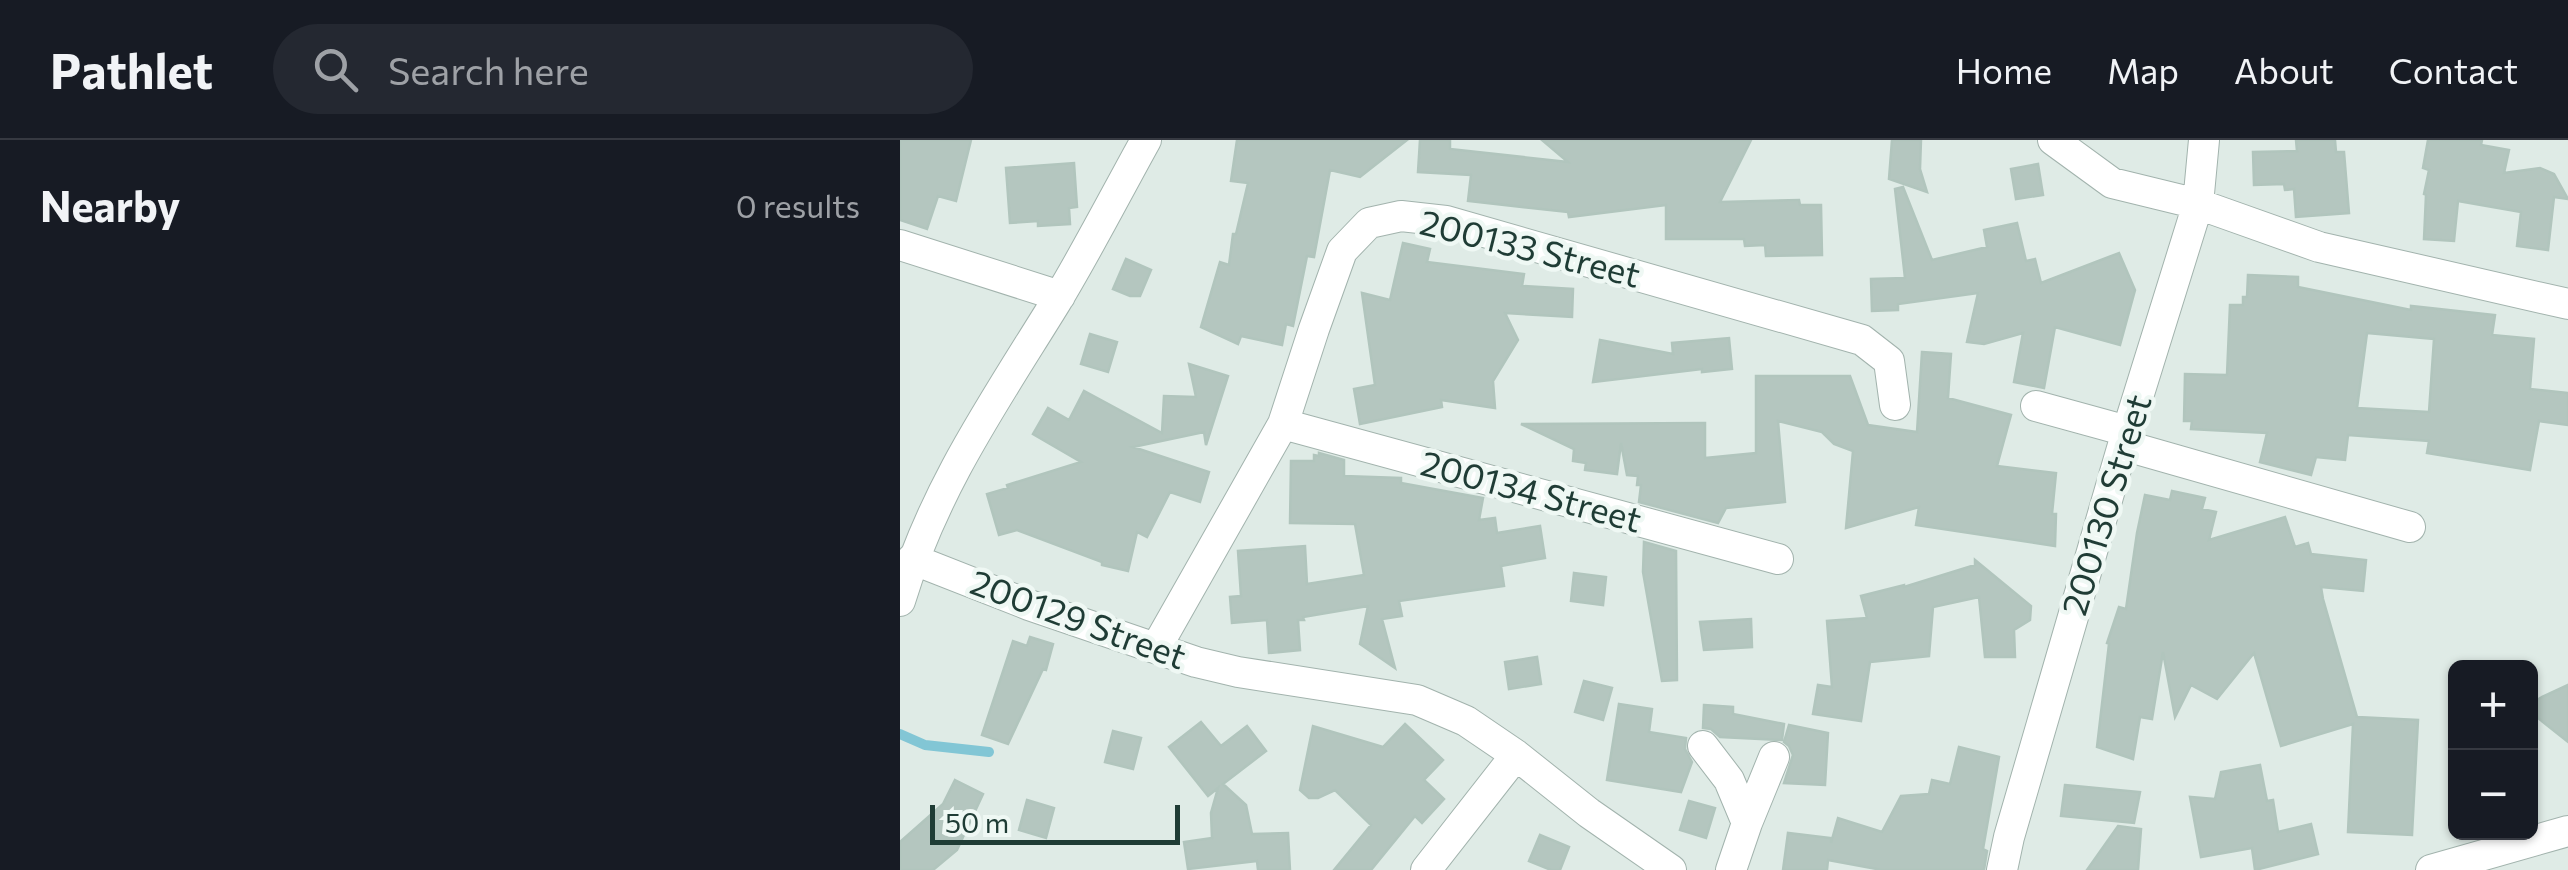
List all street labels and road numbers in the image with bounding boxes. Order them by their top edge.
street label: 200133 Street [1416,198,1645,295]
street label: 200130 Street [2051,389,2159,620]
street label: 200134 Street [1417,440,1647,540]
street label: 200129 Street [965,559,1192,677]

